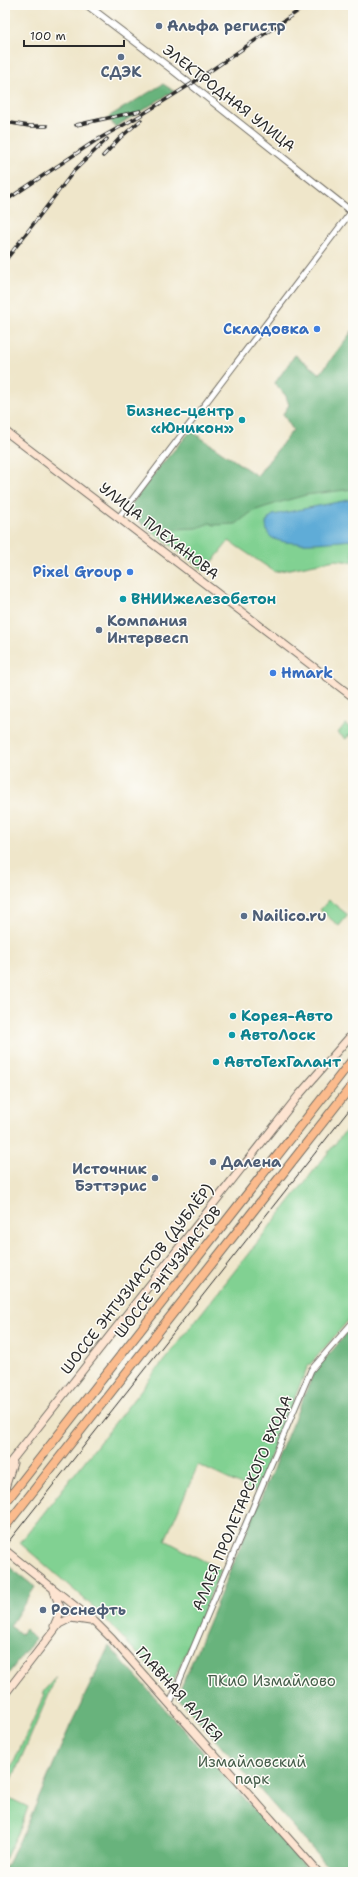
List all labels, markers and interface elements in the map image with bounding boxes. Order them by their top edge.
place label: Альфа регистр [167,16,285,36]
marker: Альфа регистр [154,21,164,31]
scale bar [24,22,124,48]
text: 100 m [30,28,66,44]
street label: ЭЛЕКТРОДНАЯ УЛИЦА [159,40,299,156]
marker: СДЭК [116,52,126,62]
place label: СДЭК [101,62,142,82]
place label: Складовка [223,319,310,339]
marker: Складовка [312,324,322,334]
place label: Бизнес-центр «Юникон» [126,401,234,438]
marker: Бизнес-центр «Юникон» [237,415,247,425]
street label: УЛИЦА ПЛЕХАНОВА [95,478,223,584]
place label: Pixel Group [32,562,122,582]
marker: Pixel Group [125,567,135,577]
place label: ВНИИжелезобетон [131,589,276,609]
marker: ВНИИжелезобетон [118,594,128,604]
place label: Компания Интервесп [107,611,189,648]
marker: Компания Интервесп [94,625,104,635]
place label: Hmark [281,663,333,683]
marker: Hmark [268,668,278,678]
place label: Nailico.ru [252,906,327,926]
marker: Nailico.ru [239,911,249,921]
place label: Корея-Авто [241,1006,333,1026]
marker: Корея-Авто [228,1011,238,1021]
place label: АвтоЛоск [240,1025,316,1045]
marker: АвтоЛоск [227,1030,237,1040]
place label: АвтоТехГалант [224,1052,341,1072]
marker: АвтоТехГалант [211,1057,221,1067]
place label: Далена [221,1152,282,1172]
marker: Далена [208,1157,218,1167]
place label: Источник Бэттэрис [72,1159,148,1196]
marker: Источник Бэттэрис [150,1173,160,1183]
street label: ШОССЕ ЭНТУЗИАСТОВ (ДУБЛЁР) [56,1180,218,1378]
street label: ШОССЕ ЭНТУЗИАСТОВ [110,1202,226,1342]
street label: АЛЛЕЯ ПРОЛЕТАРСКОГО ВХОДА [187,1392,297,1614]
place label: Роснефть [51,1600,126,1620]
marker: Роснефть [38,1605,48,1615]
street label: ГЛАВНАЯ АЛЛЕЯ [131,1642,227,1746]
park label: ПКиО Измайлово [208,1671,336,1691]
park label: Измайловский парк [198,1752,307,1789]

